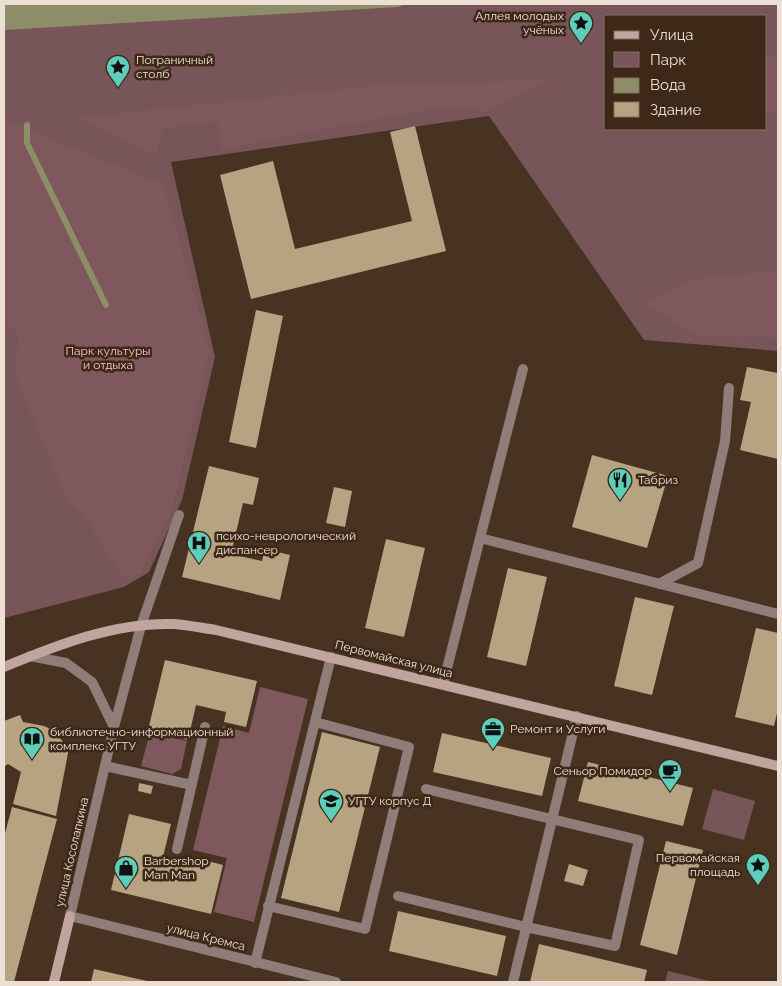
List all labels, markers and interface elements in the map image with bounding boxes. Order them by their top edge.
place label: Аллея молодых учёных [475,9,564,37]
place icon: Аллея молодых учёных [568,10,594,44]
legend [604,15,767,130]
text: Улица [650,26,694,44]
text: Парк [650,51,686,69]
place label: Пограничный столб [136,53,213,81]
place icon: Пограничный столб [105,54,131,88]
text: Вода [650,76,686,94]
text: Здание [650,101,702,119]
park label: Парк культуры и отдыха [65,344,151,372]
restaurant icon: Табриз [607,467,633,501]
place label: Табриз [638,473,678,487]
place label: психо-неврологический диспансер [216,529,356,557]
hospital icon: психо-неврологический диспансер [186,530,212,564]
street label: Первомайская улица [334,638,454,680]
office icon: Ремонт и Услуги [480,716,506,750]
place label: Ремонт и Услуги [510,722,605,736]
place label: библиотечно-информационный комплекс УГТУ [50,725,233,753]
library icon: библиотечно-информационный комплекс УГТУ [19,726,45,760]
cafe icon: Сеньор Помидор [657,758,683,792]
place label: Сеньор Помидор [554,764,652,778]
school or university icon: УГТУ корпус Д [318,788,344,822]
place label: УГТУ корпус Д [348,794,432,808]
street label: улица Косолапкина [53,796,91,908]
place label: Первомайская площадь [656,851,740,879]
place icon: Первомайская площадь [745,852,771,886]
place label: Barbershop Man Man [144,854,209,882]
shop icon: Barbershop Man Man [113,855,139,889]
street label: улица Кремса [165,920,247,954]

